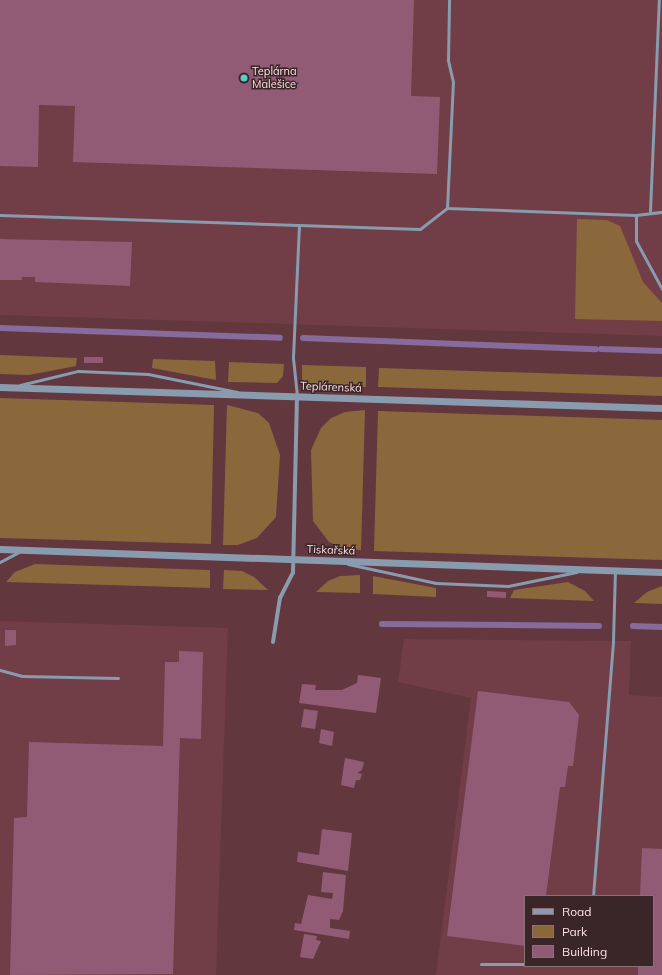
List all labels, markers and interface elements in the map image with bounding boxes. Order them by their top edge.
place label: Teplárna Malešice [252,65,297,91]
marker: Teplárna Malešice [239,73,249,83]
street label: Teplárenská [300,379,362,395]
street label: Tiskařská [306,543,356,557]
legend [524,895,654,967]
text: Road [562,904,591,919]
text: Park [562,924,587,939]
text: Building [562,944,607,959]

